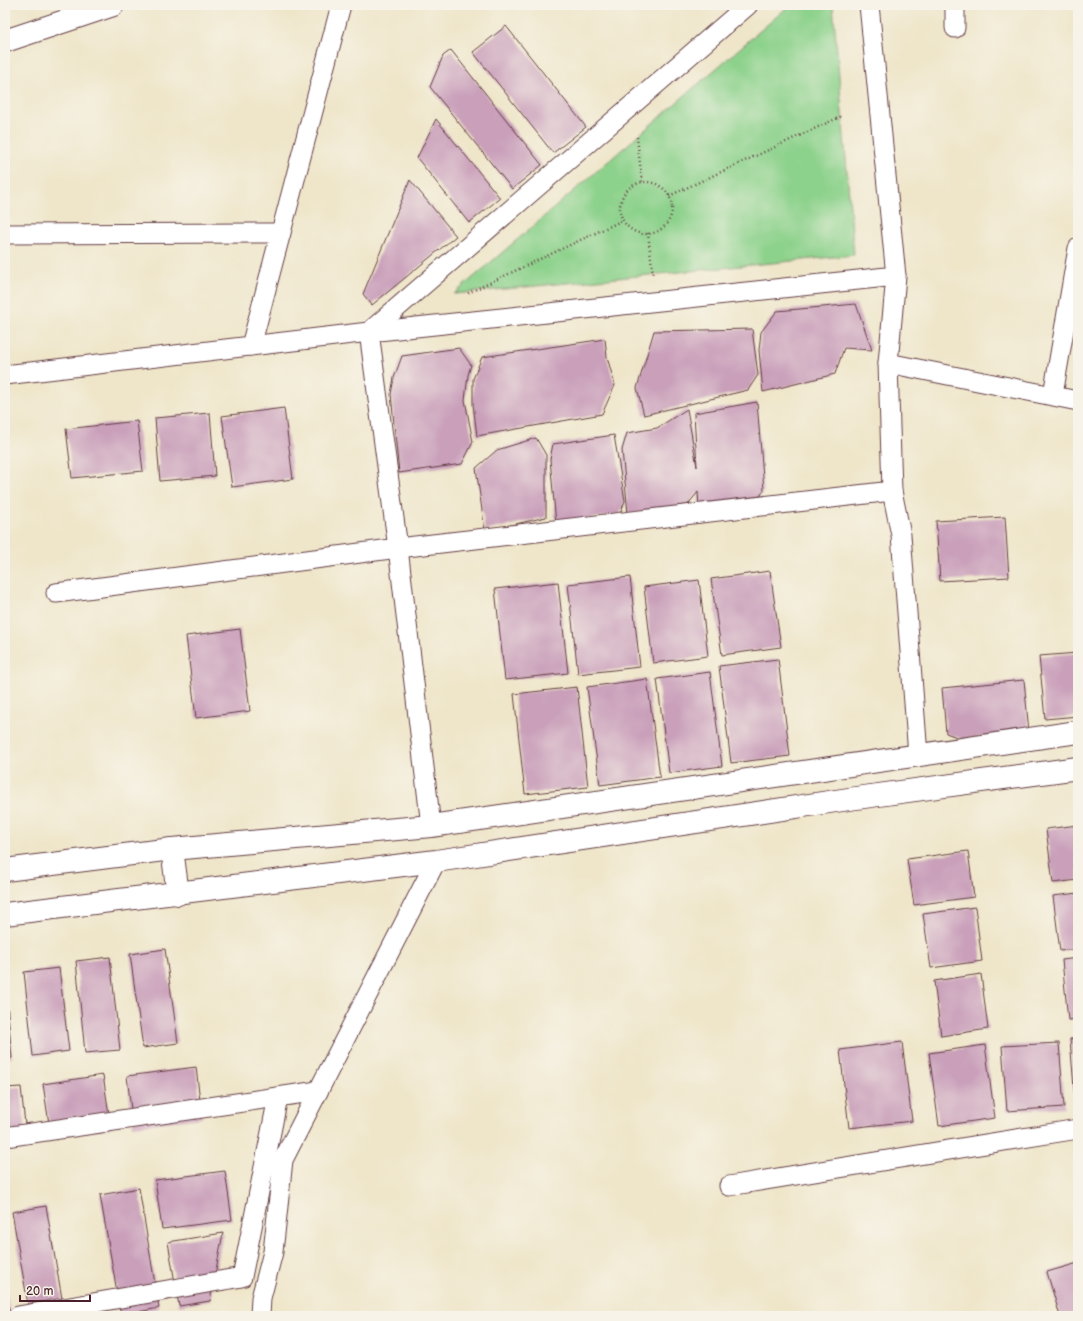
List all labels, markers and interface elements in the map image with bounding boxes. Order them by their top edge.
scale bar [20,1277,90,1303]
text: 20 m [26,1284,53,1299]

